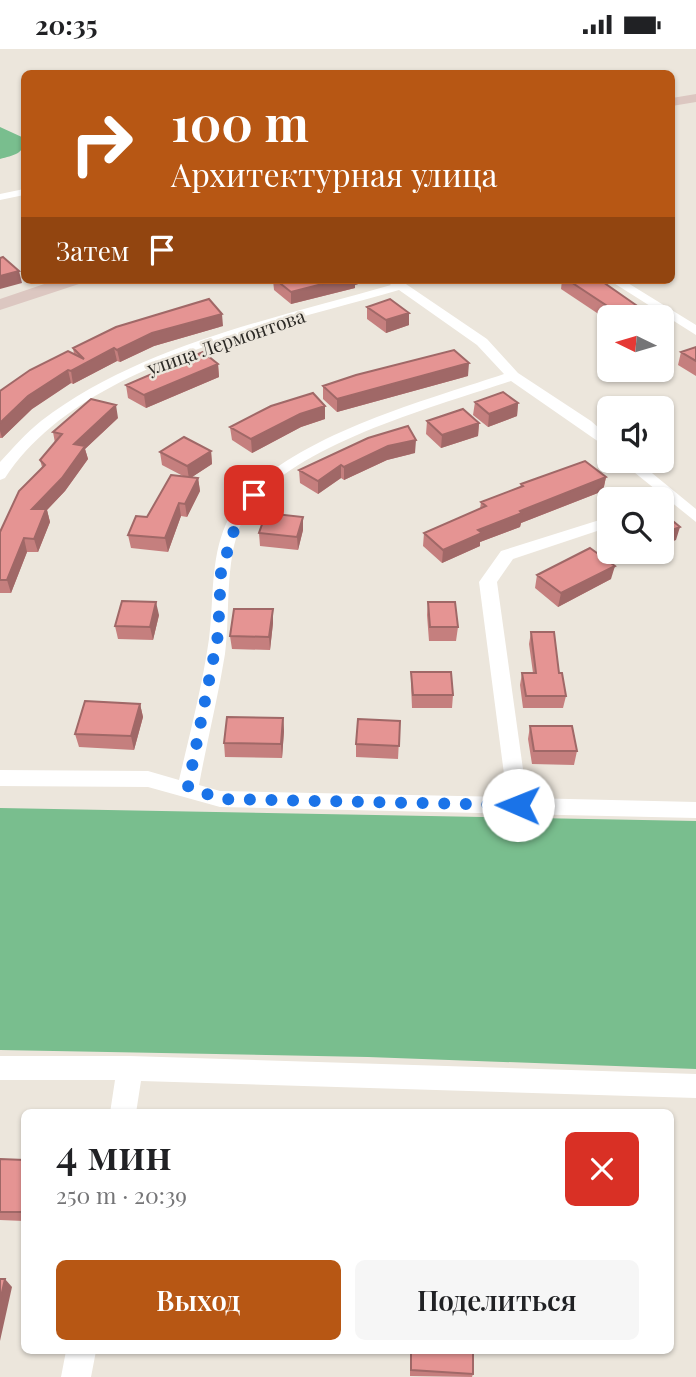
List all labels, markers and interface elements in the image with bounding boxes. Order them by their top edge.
text: 20:35 [35,7,98,42]
text: 100 m [171,89,309,154]
icon: right [56,98,147,189]
text: Архитектурная улица [171,152,498,195]
icon: arrive [143,231,181,269]
text: Затем [56,233,129,268]
street label: улица Лермонтова [142,302,309,381]
north arrow [597,305,674,381]
map controls [597,305,674,564]
button: sound [597,396,674,473]
pin [224,465,284,525]
icon: arrive [235,476,273,514]
button: search [597,487,674,564]
position arrow [481,768,555,842]
text: 4 мин [56,1125,172,1181]
button: close [565,1132,639,1206]
text: 250 m · 20:39 [56,1179,187,1210]
button: Выход [56,1260,341,1340]
button: Поделиться [355,1260,639,1340]

